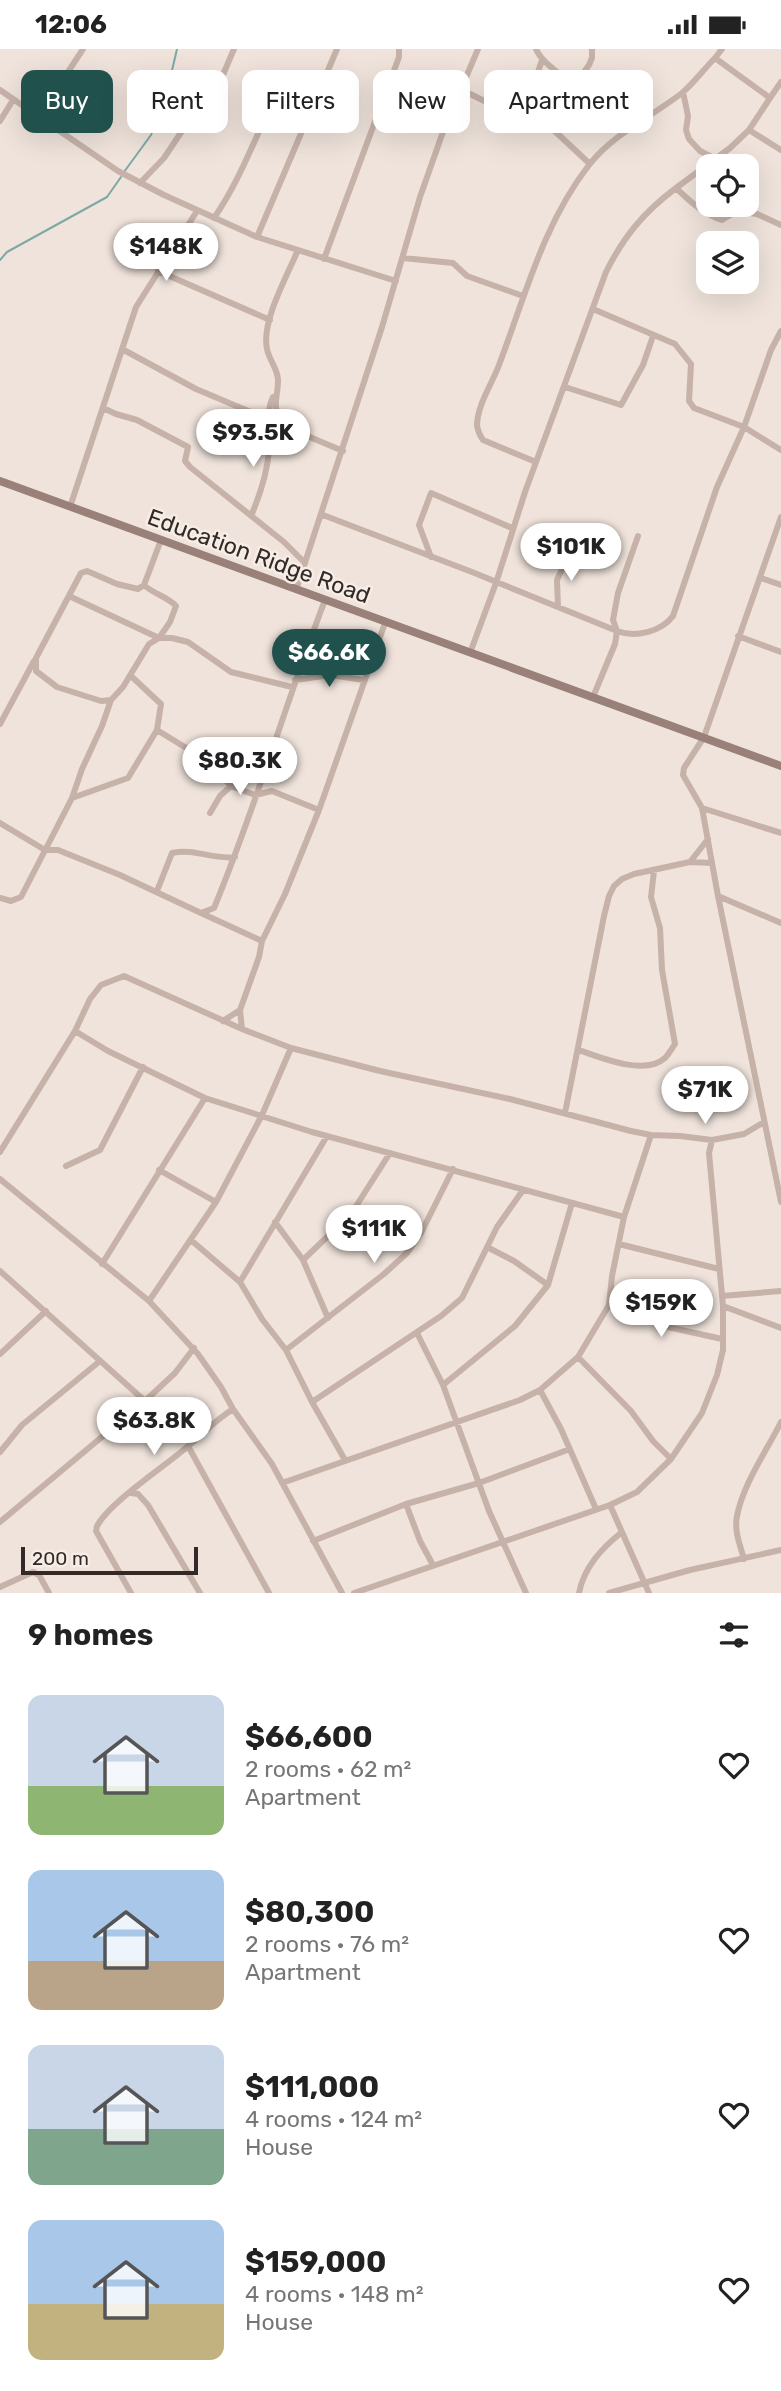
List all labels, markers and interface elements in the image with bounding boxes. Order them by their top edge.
text: 12:06 [35,9,107,40]
chip: Buy [21,70,113,133]
chip: Rent [127,70,228,133]
chip: Filters [242,70,359,133]
chip: New [373,70,470,133]
chip: Apartment [484,70,653,133]
map controls [696,154,759,294]
button: locate [696,154,759,217]
pin: $148K [117,223,215,283]
button: layers [696,231,759,294]
text: $148K [129,232,203,260]
pin: $93.5K [196,409,310,469]
text: $93.5K [212,418,294,446]
street label: Education Ridge Road [144,503,374,609]
pin: $101K [522,524,620,583]
text: $101K [536,532,606,560]
pin: $66.6K [272,629,386,689]
text: $66.6K [288,638,370,666]
pin: $80.3K [183,737,297,797]
text: $80.3K [198,746,282,774]
pin: $71K [664,1067,746,1126]
text: $71K [677,1075,733,1103]
pin: $111K [325,1205,423,1265]
text: $111K [342,1214,406,1242]
pin: $159K [612,1279,710,1339]
text: $159K [625,1288,697,1316]
pin: $63.8K [97,1397,211,1457]
text: $63.8K [113,1406,195,1434]
scale bar [21,1544,198,1576]
text: 200 m [32,1547,89,1570]
icon: filters [715,1616,753,1654]
text: 9 homes [28,1617,153,1653]
text: $66,600 [245,1719,373,1755]
icon: home [84,1723,168,1807]
icon: heart [715,1746,753,1784]
text: 2 rooms · 62 m² [245,1755,411,1783]
text: Apartment [245,1783,361,1811]
text: $80,300 [245,1894,374,1930]
icon: home [84,1898,168,1982]
icon: heart [715,1921,753,1959]
text: 2 rooms · 76 m² [245,1930,409,1958]
text: Apartment [245,1958,361,1986]
text: $111,000 [245,2069,379,2105]
icon: home [84,2073,168,2157]
icon: heart [715,2096,753,2134]
text: 4 rooms · 124 m² [245,2105,422,2133]
text: House [245,2133,313,2161]
text: $159,000 [245,2244,386,2280]
icon: home [84,2248,168,2332]
icon: heart [715,2271,753,2309]
text: 4 rooms · 148 m² [245,2280,424,2308]
text: House [245,2308,313,2336]

